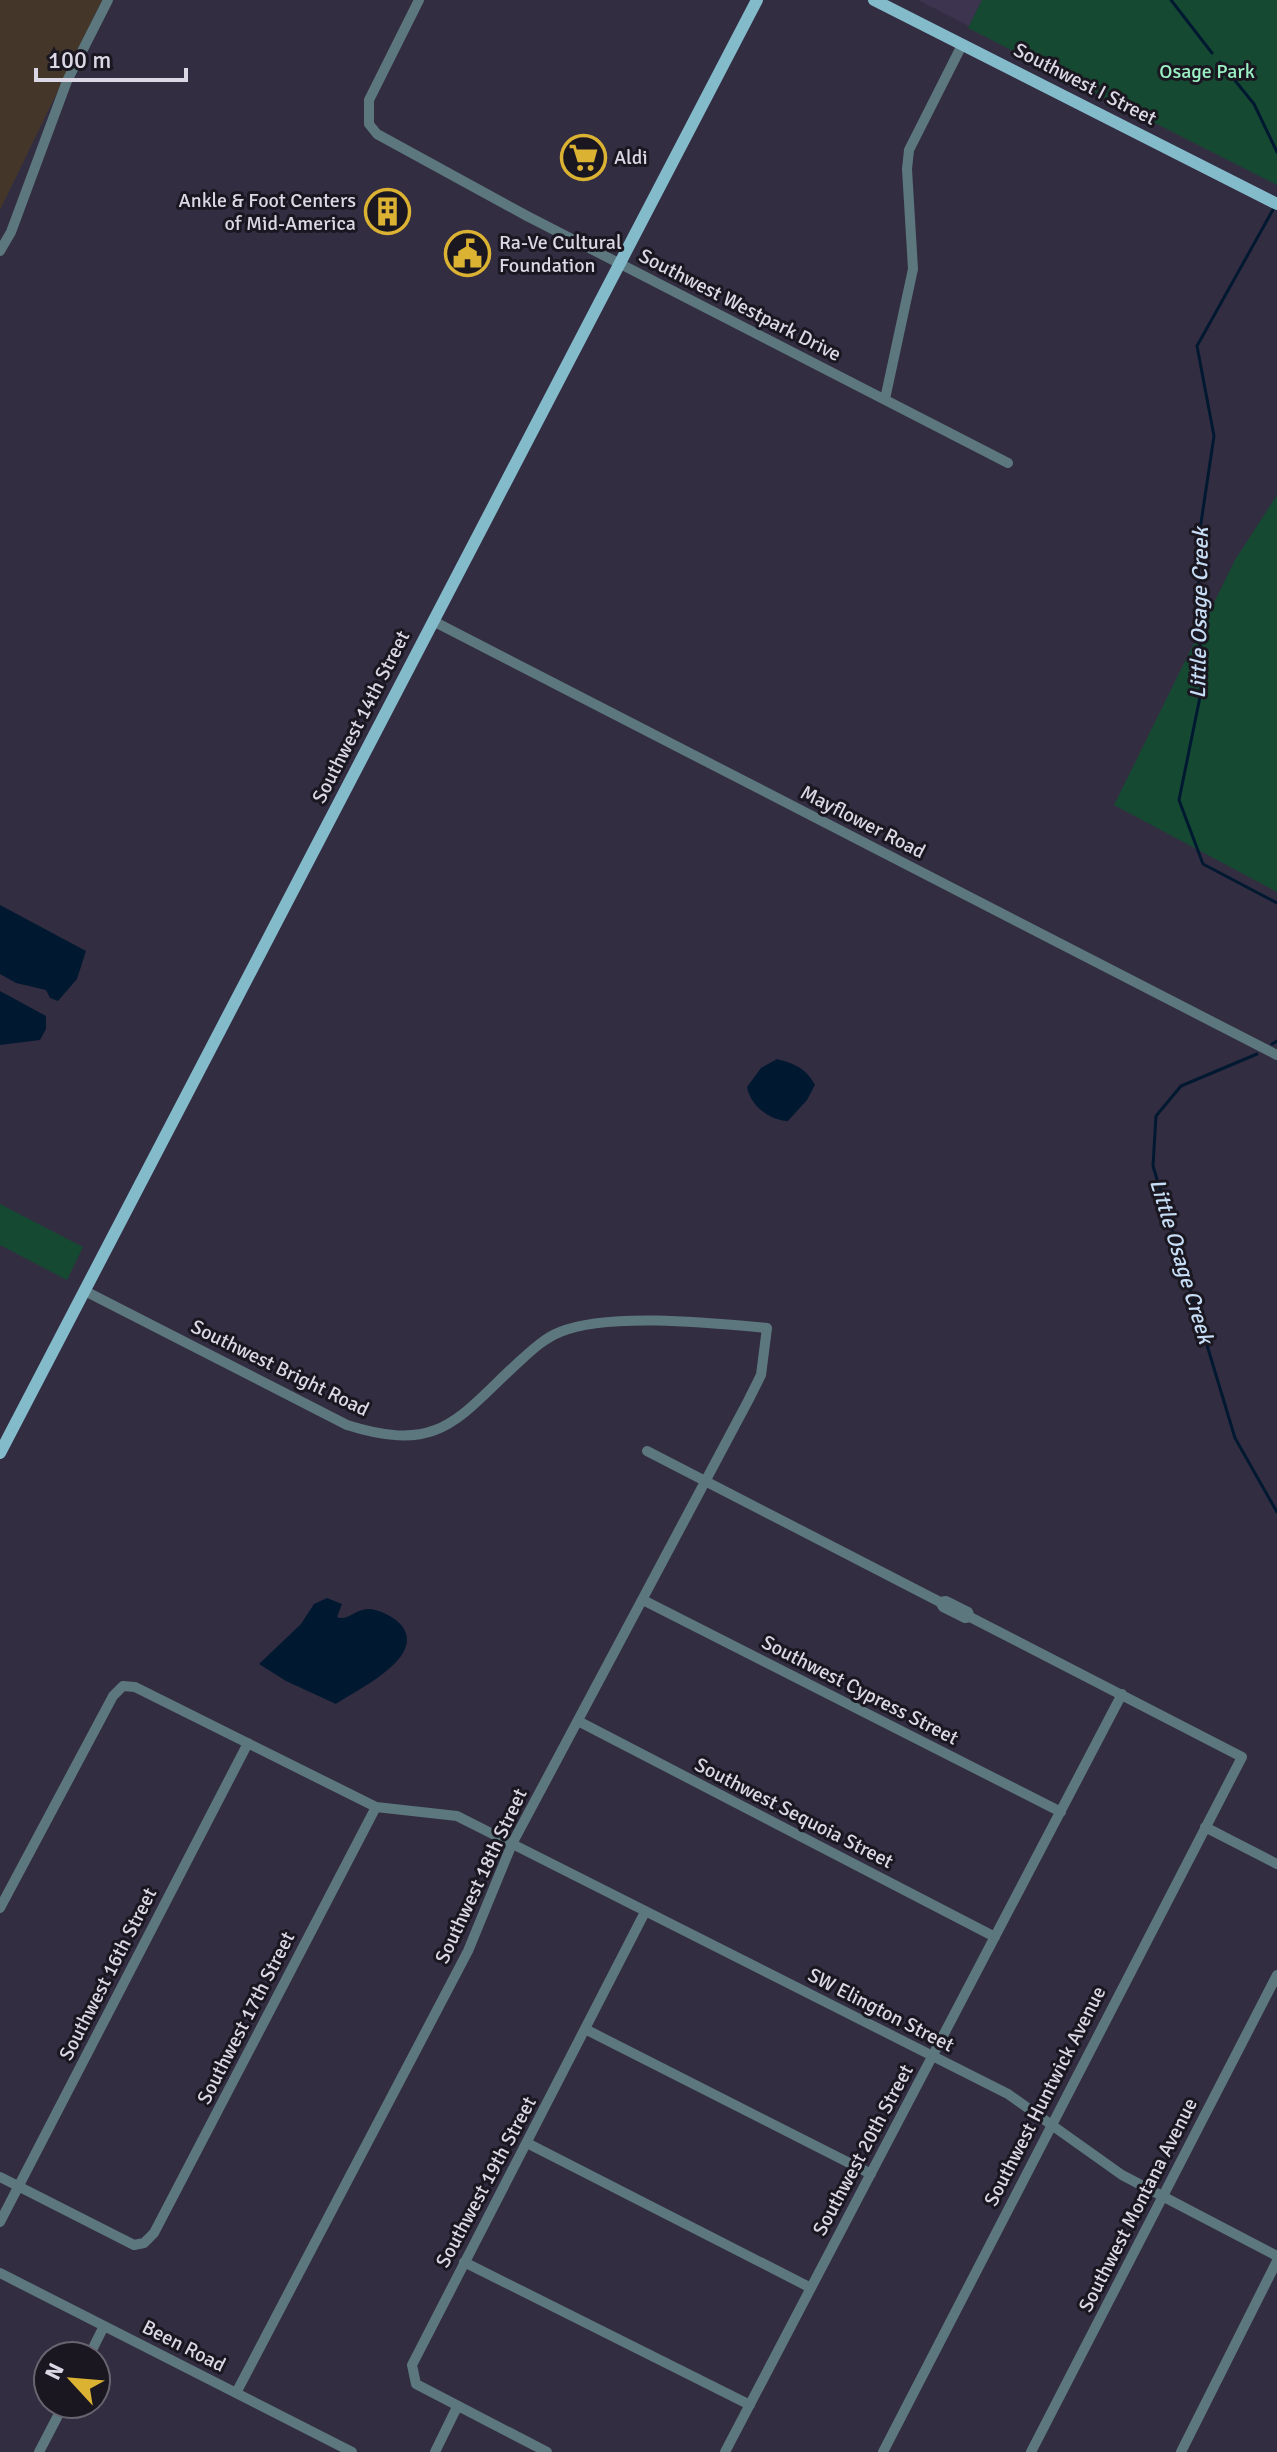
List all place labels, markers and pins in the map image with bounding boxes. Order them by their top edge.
supermarket icon: Aldi [559,133,607,181]
place label: Aldi [614,145,648,170]
place label: Ankle & Foot Centers of Mid-America [179,188,356,236]
building icon: Ankle & Foot Centers of Mid-America [363,188,411,236]
public building icon: Ra-Ve Cultural Foundation [444,229,492,277]
place label: Ra-Ve Cultural Foundation [499,230,622,278]

